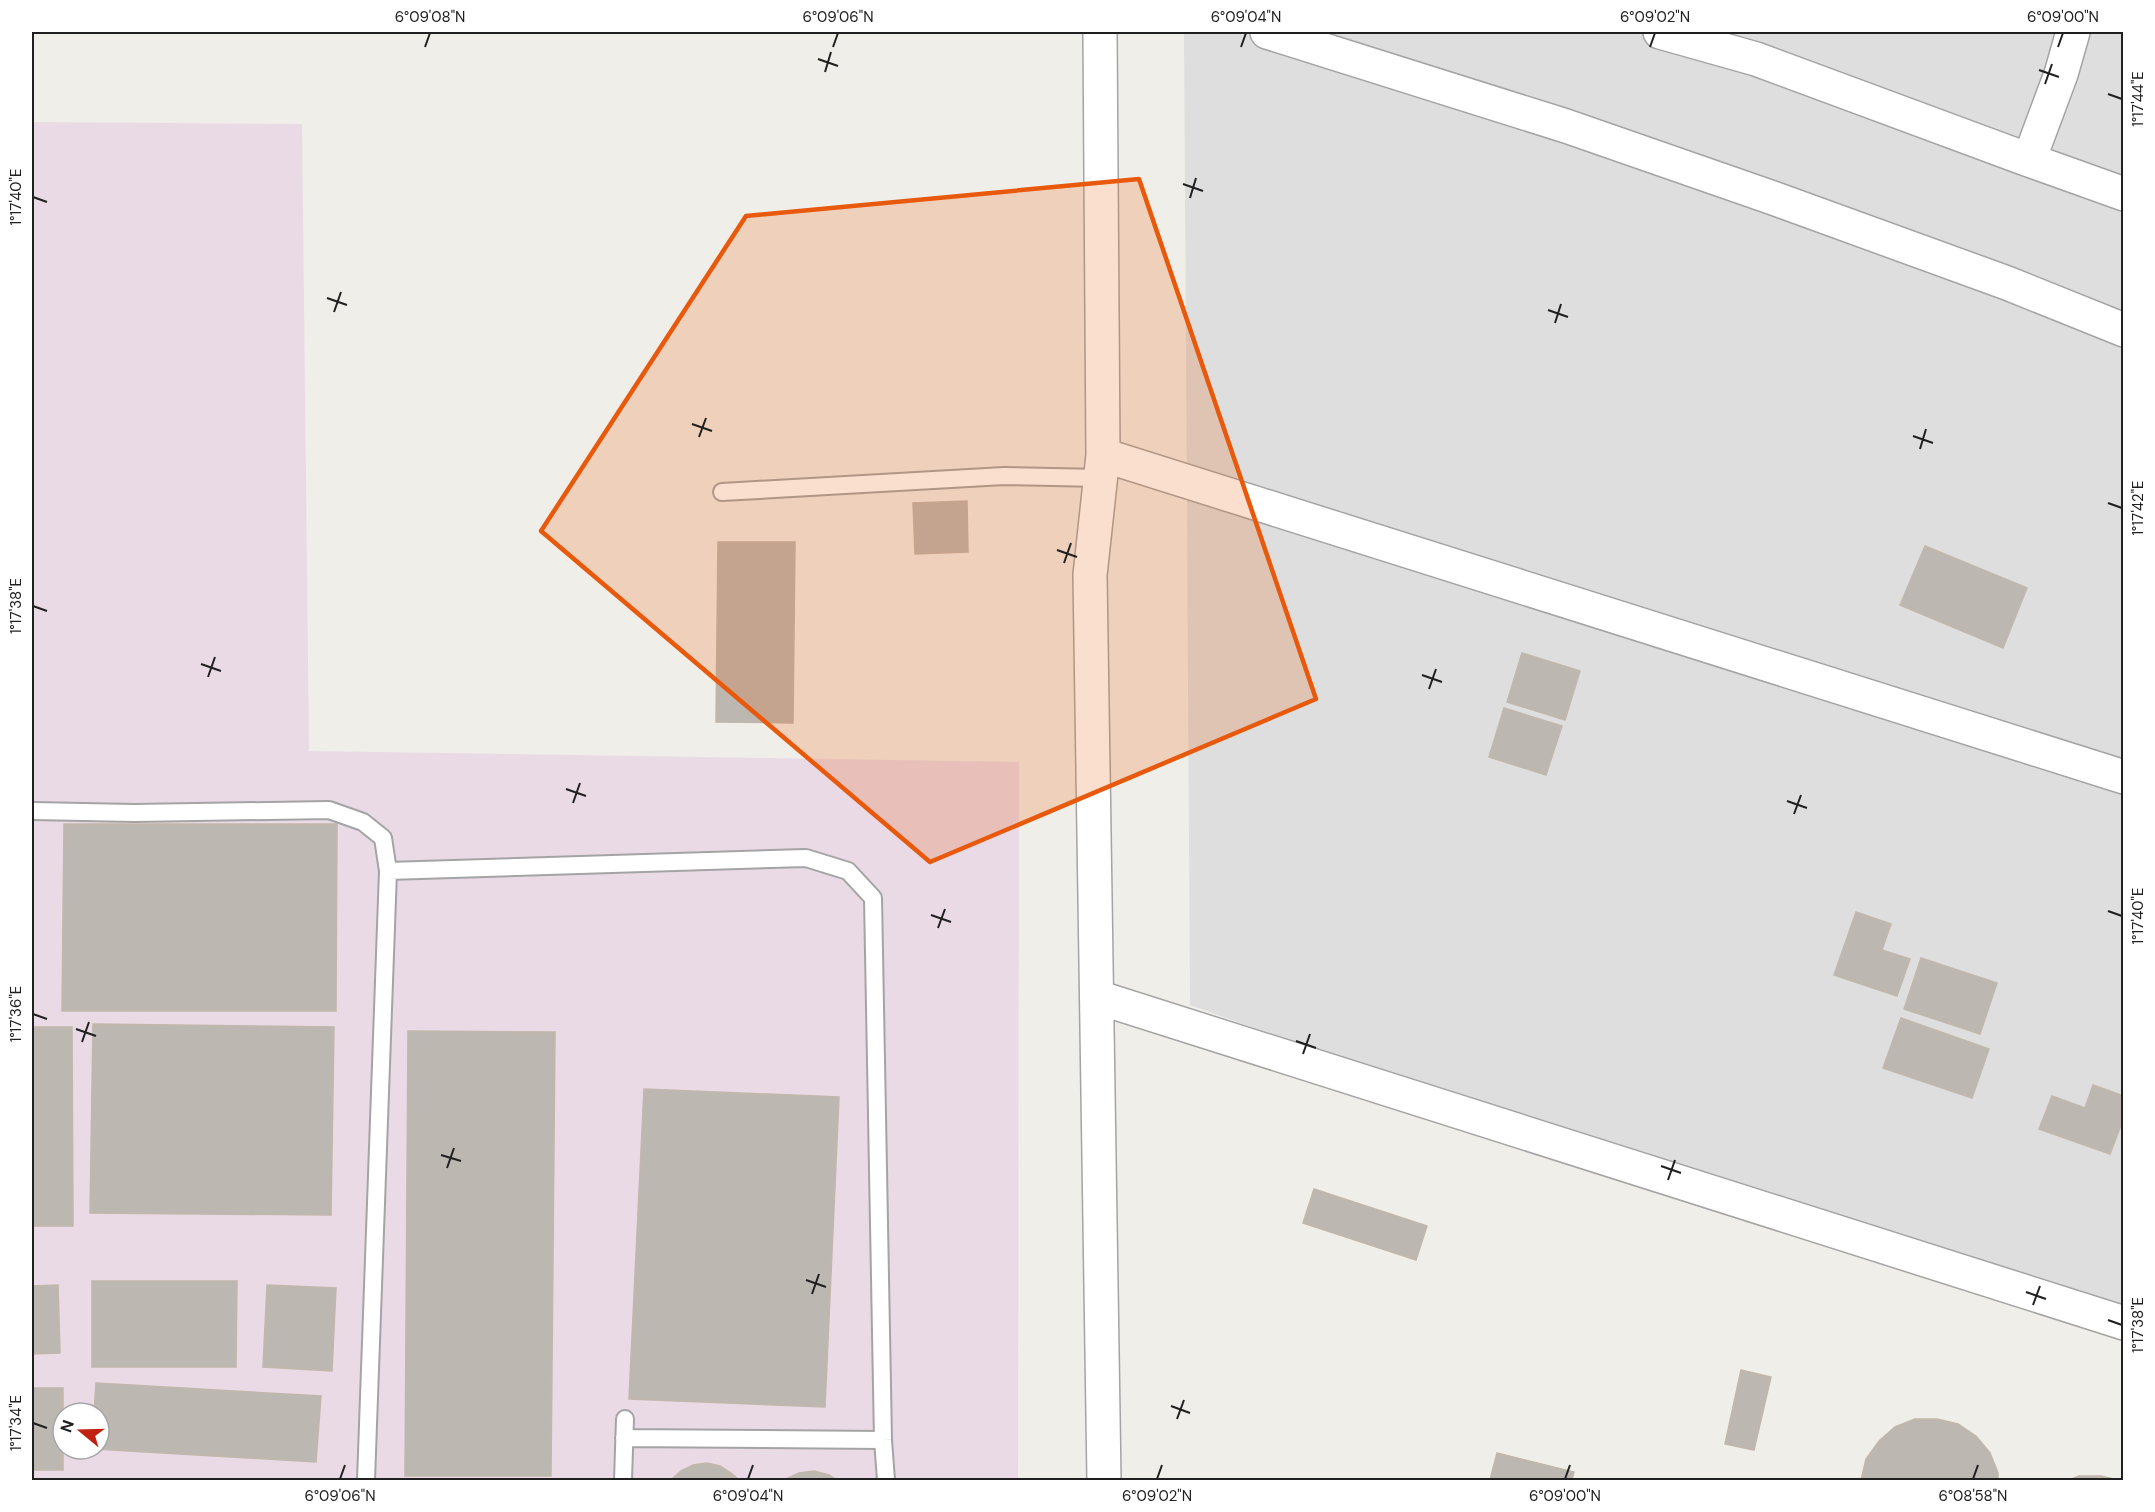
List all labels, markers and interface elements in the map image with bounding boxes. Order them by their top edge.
text: 6°09'08"N [395,7,465,27]
text: 6°09'06"N [802,7,874,27]
text: 6°09'04"N [1211,7,1281,27]
text: 6°09'02"N [1620,7,1690,27]
text: 6°09'00"N [2027,7,2099,27]
text: 1°17'44"E [2128,71,2148,127]
text: 1°17'40"E [6,169,26,225]
text: 1°17'42"E [2128,480,2148,536]
text: 1°17'38"E [6,578,26,634]
text: 1°17'40"E [2128,888,2148,944]
text: 1°17'36"E [6,986,26,1042]
text: 1°17'38"E [2128,1297,2148,1353]
text: 1°17'34"E [6,1395,26,1451]
north arrow [51,1401,111,1461]
text: N [55,1417,79,1435]
text: 6°09'06"N [304,1486,376,1506]
text: 6°09'04"N [713,1486,783,1506]
text: 6°09'02"N [1122,1486,1192,1506]
text: 6°09'00"N [1529,1486,1601,1506]
text: 6°08'58"N [1939,1486,2007,1506]

